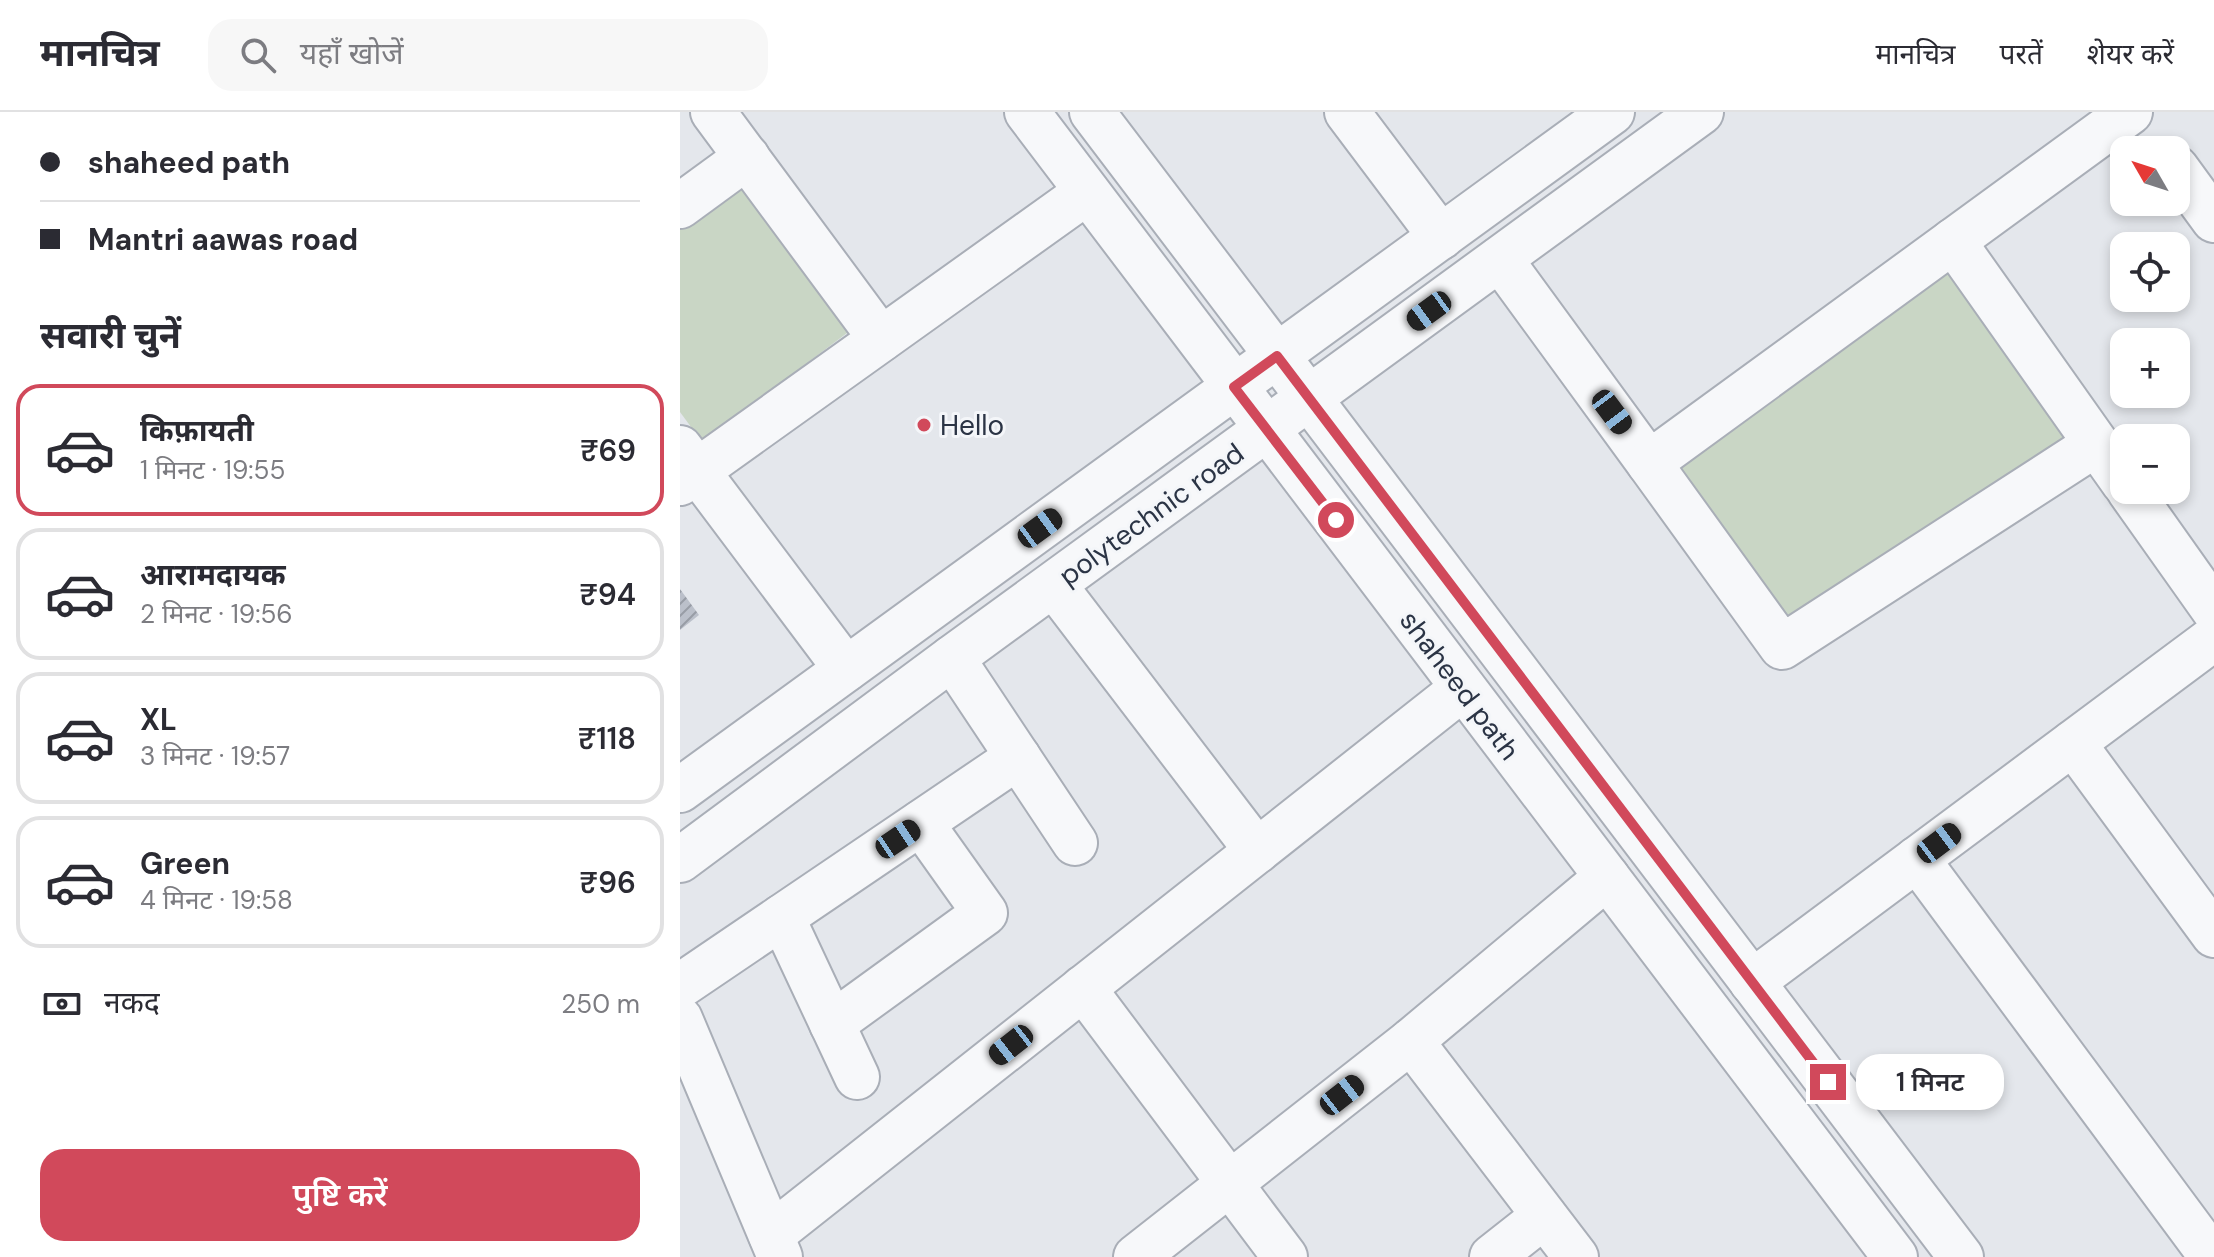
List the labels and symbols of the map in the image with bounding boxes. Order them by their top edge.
north arrow [2110,136,2190,216]
car [1403,287,1455,335]
car [1588,386,1636,438]
place label: Hello [940,407,1004,444]
marker: Hello [915,416,933,434]
street label: polytechnic road [1051,435,1251,594]
route start [1318,502,1354,538]
car [1014,504,1066,552]
street label: shaheed path [1391,603,1528,767]
car [871,816,925,862]
car [1913,819,1965,867]
car [985,1021,1037,1069]
callout: 1 मिनट [1856,1054,2004,1110]
route end [1810,1064,1846,1100]
car [1316,1071,1368,1119]

